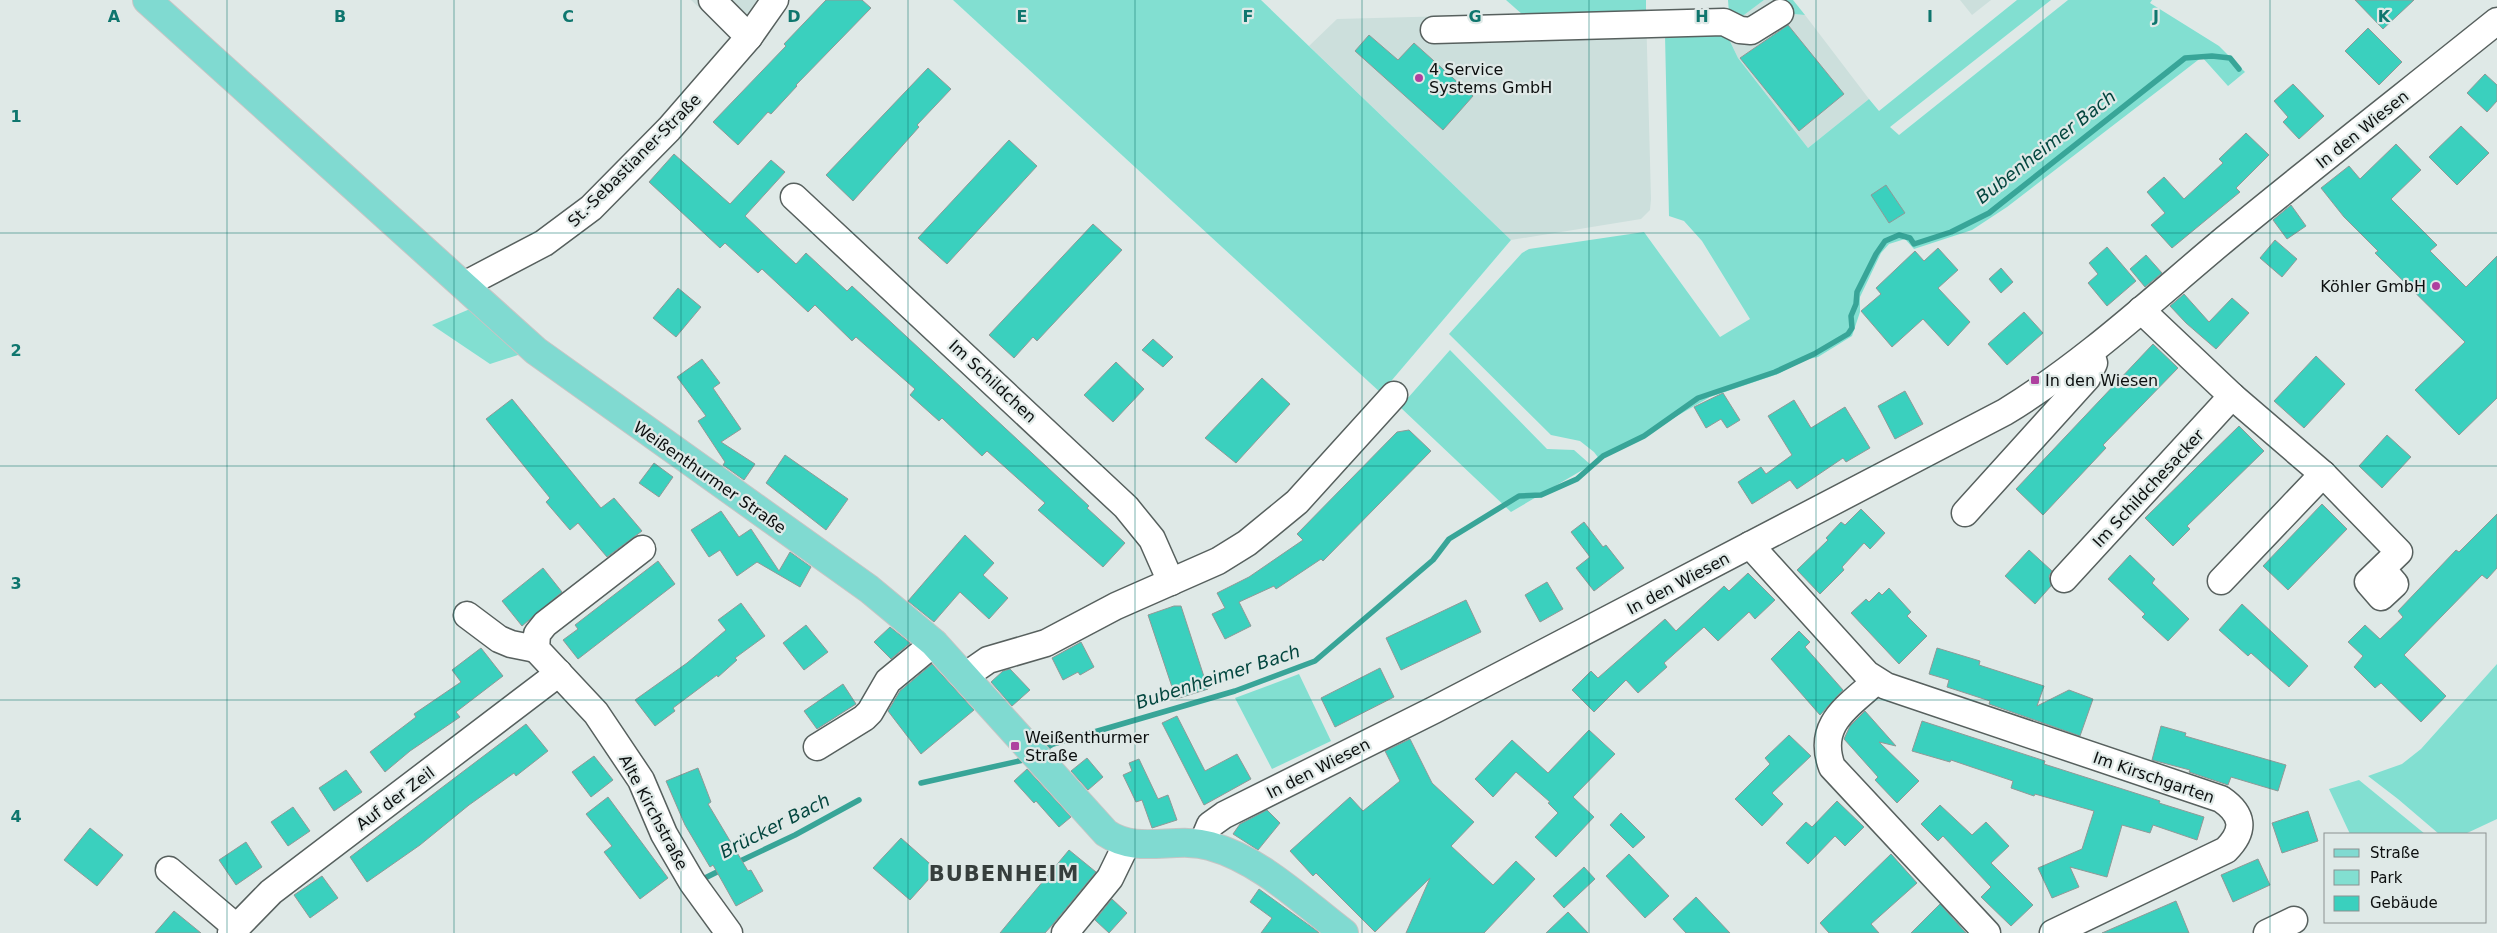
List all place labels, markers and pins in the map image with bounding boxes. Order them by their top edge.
place label: 4 Service Systems GmbH [1429,60,1552,97]
marker: 4 Service Systems GmbH [1413,72,1425,84]
place label: Köhler GmbH [2320,277,2426,296]
marker: Köhler GmbH [2430,280,2442,292]
place label: In den Wiesen [2045,371,2158,390]
marker: In den Wiesen [2029,374,2041,386]
place label: Weißenthurmer Straße [1025,728,1150,765]
marker: Weißenthurmer Straße [1009,740,1021,752]

